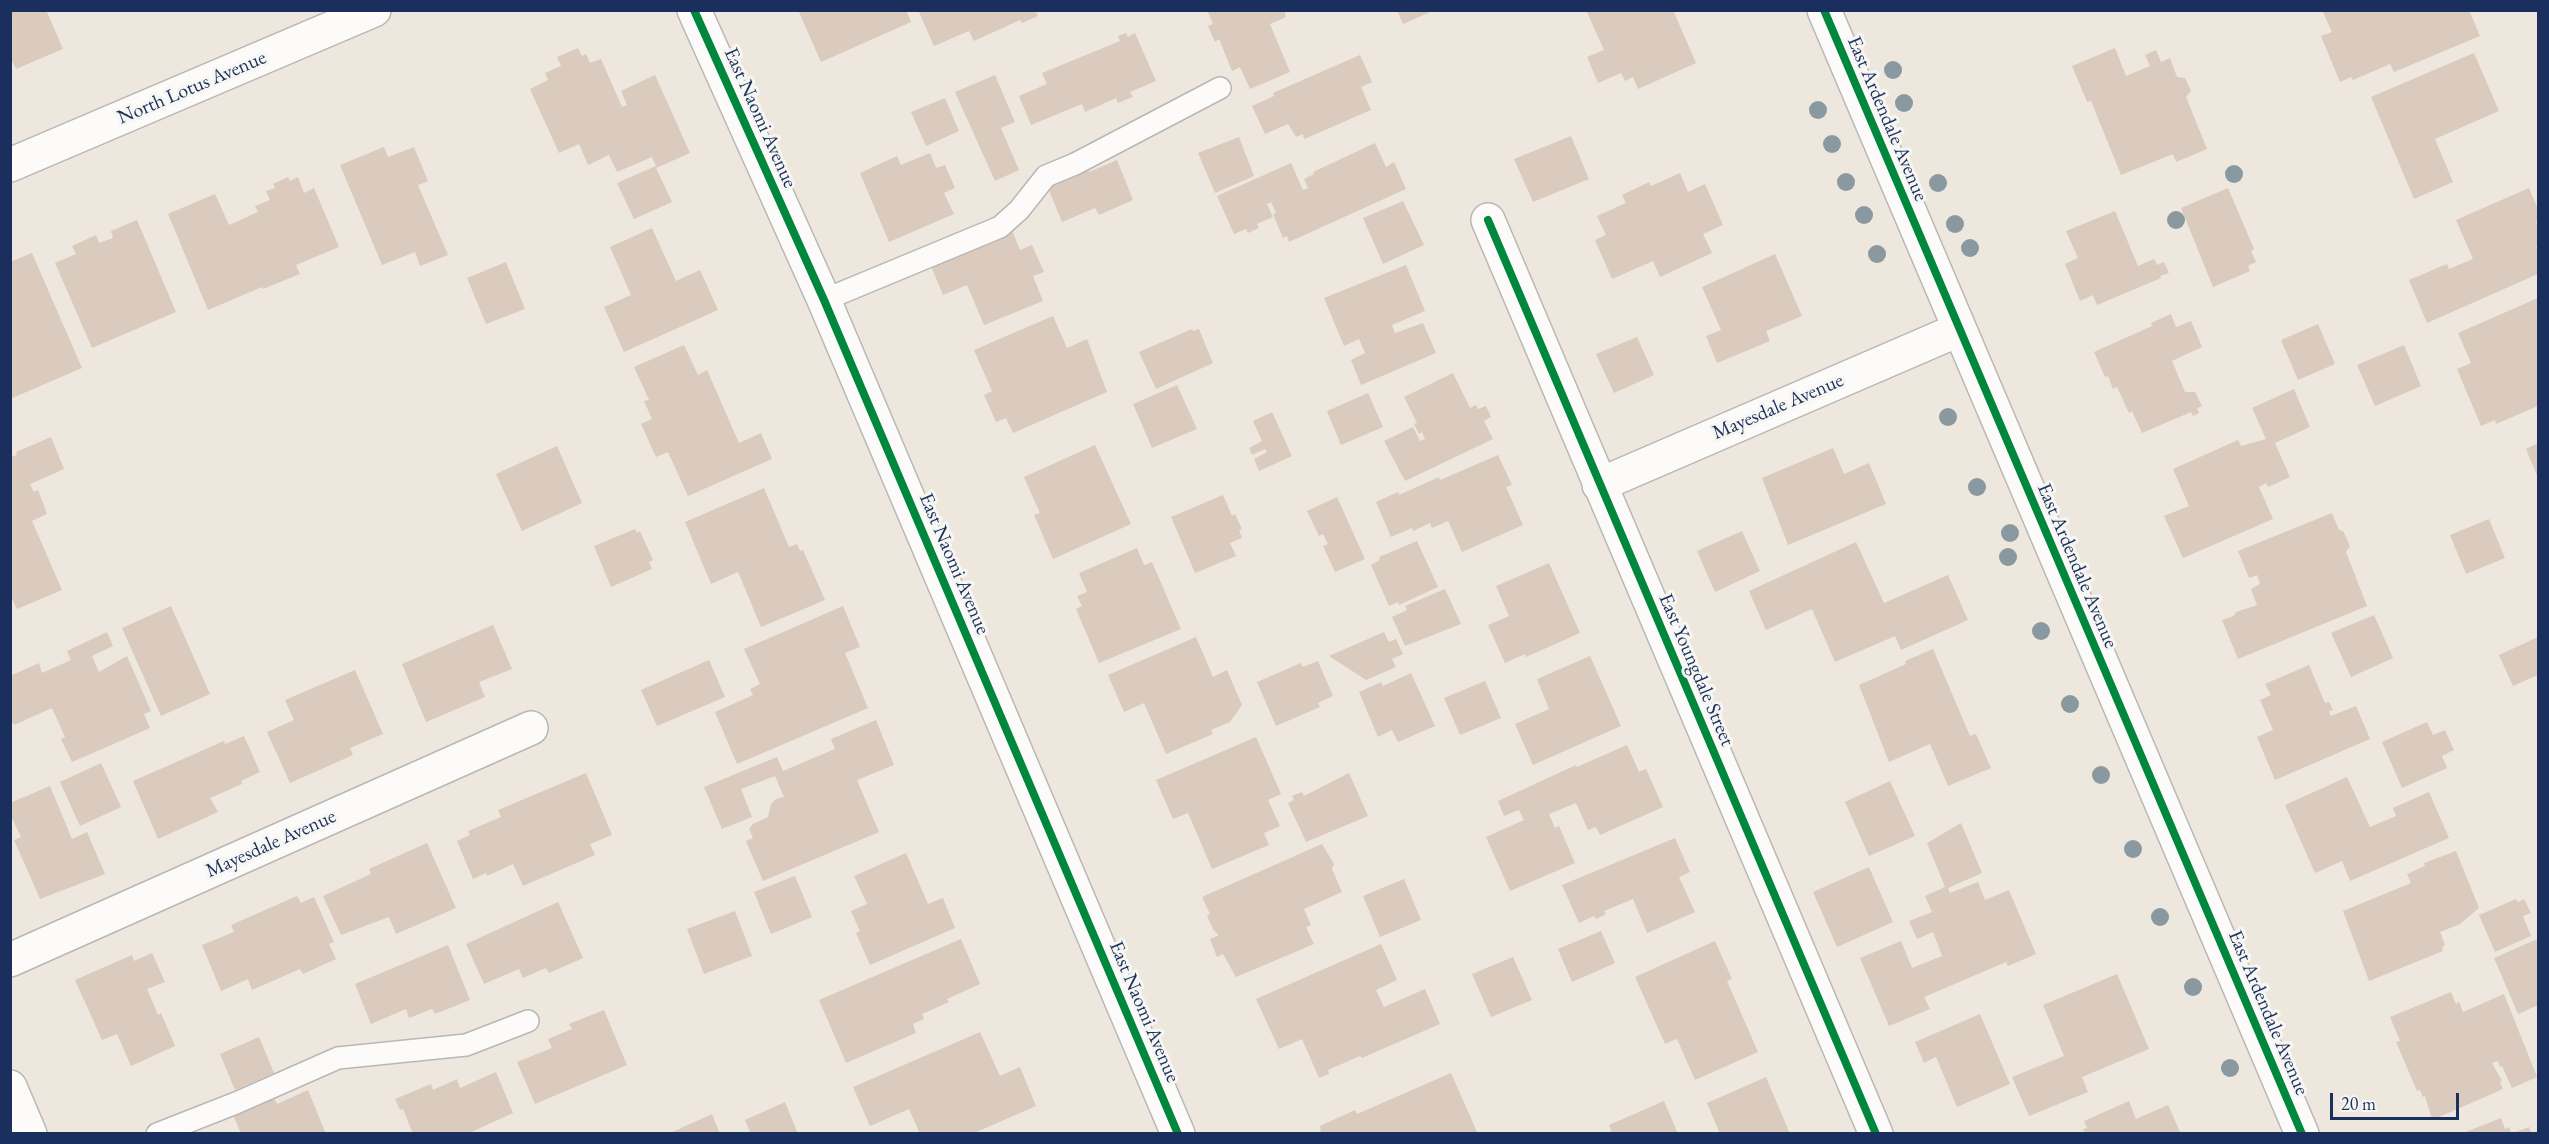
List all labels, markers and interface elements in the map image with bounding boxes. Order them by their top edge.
street label: East Ardendale Avenue [1841,33,1933,205]
street label: East Naomi Avenue [718,44,802,192]
street label: North Lotus Avenue [114,46,270,130]
street label: Mayesdale Avenue [1709,369,1847,445]
street label: East Ardendale Avenue [2031,480,2123,652]
street label: East Naomi Avenue [913,490,995,638]
street label: East Youngdale Street [1653,590,1739,750]
street label: Mayesdale Avenue [202,805,340,883]
street label: East Ardendale Avenue [2222,927,2314,1099]
street label: East Naomi Avenue [1103,938,1185,1086]
scale bar [2333,1081,2462,1119]
text: 20 m [2341,1092,2376,1115]

